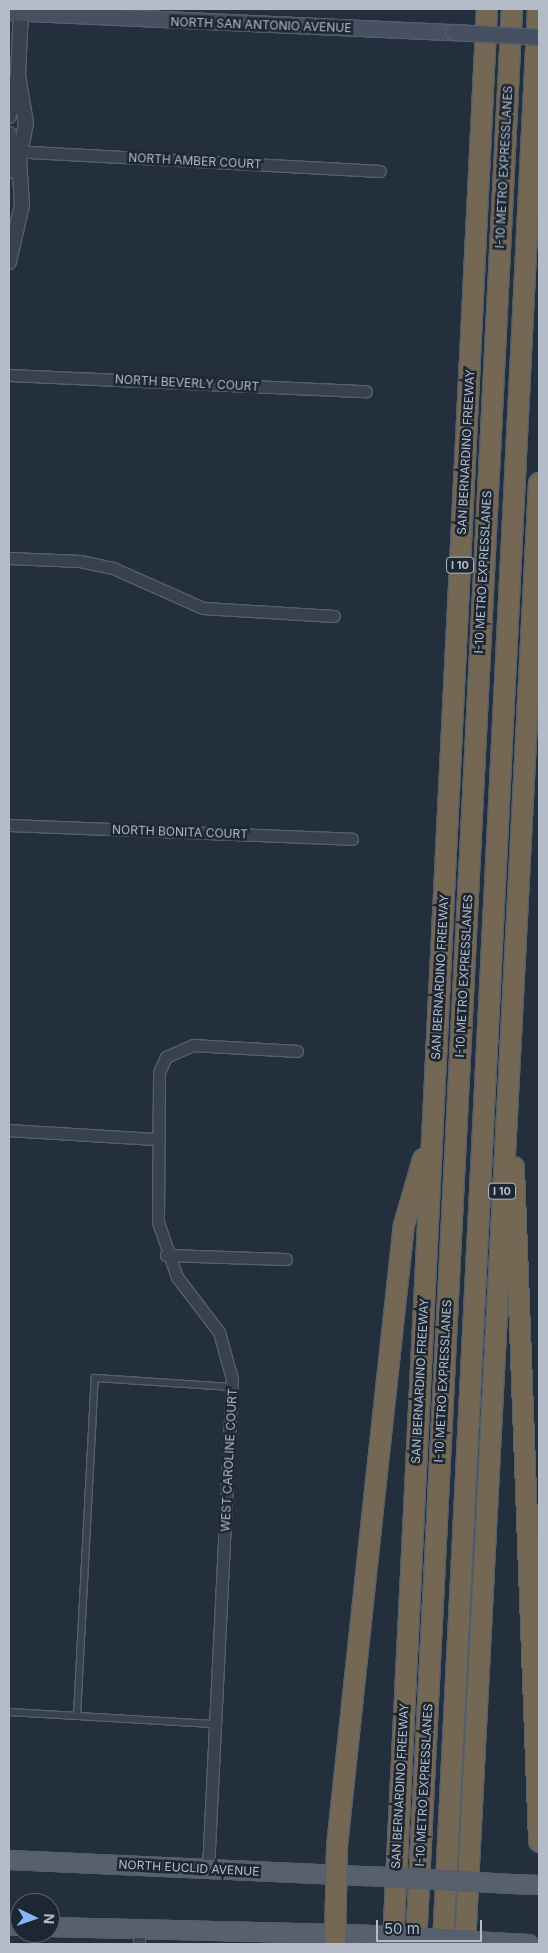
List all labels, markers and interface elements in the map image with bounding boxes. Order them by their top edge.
street label: NORTH SAN ANTONIO AVENUE [170,15,352,35]
street label: I-10 METRO EXPRESSLANES [493,85,515,249]
street label: NORTH AMBER COURT [128,150,262,172]
street label: SAN BERNARDINO FREEWAY [454,369,478,535]
street label: NORTH BEVERLY COURT [114,372,260,394]
street label: I-10 METRO EXPRESSLANES [472,490,494,654]
road number: I 10 [445,556,475,574]
street label: NORTH BONITA COURT [112,822,248,842]
street label: SAN BERNARDINO FREEWAY [428,894,452,1060]
street label: I-10 METRO EXPRESSLANES [453,894,475,1058]
road number: I 10 [487,1182,517,1200]
street label: SAN BERNARDINO FREEWAY [408,1298,432,1464]
street label: I-10 METRO EXPRESSLANES [432,1299,454,1463]
street label: WEST CAROLINE COURT [218,1388,240,1532]
street label: SAN BERNARDINO FREEWAY [388,1703,412,1869]
street label: I-10 METRO EXPRESSLANES [413,1703,435,1867]
street label: NORTH EUCLID AVENUE [118,1857,260,1879]
north arrow [10,1893,60,1943]
scale bar [378,1910,484,1942]
text: N [41,1913,58,1925]
text: 50 m [384,1919,420,1938]

